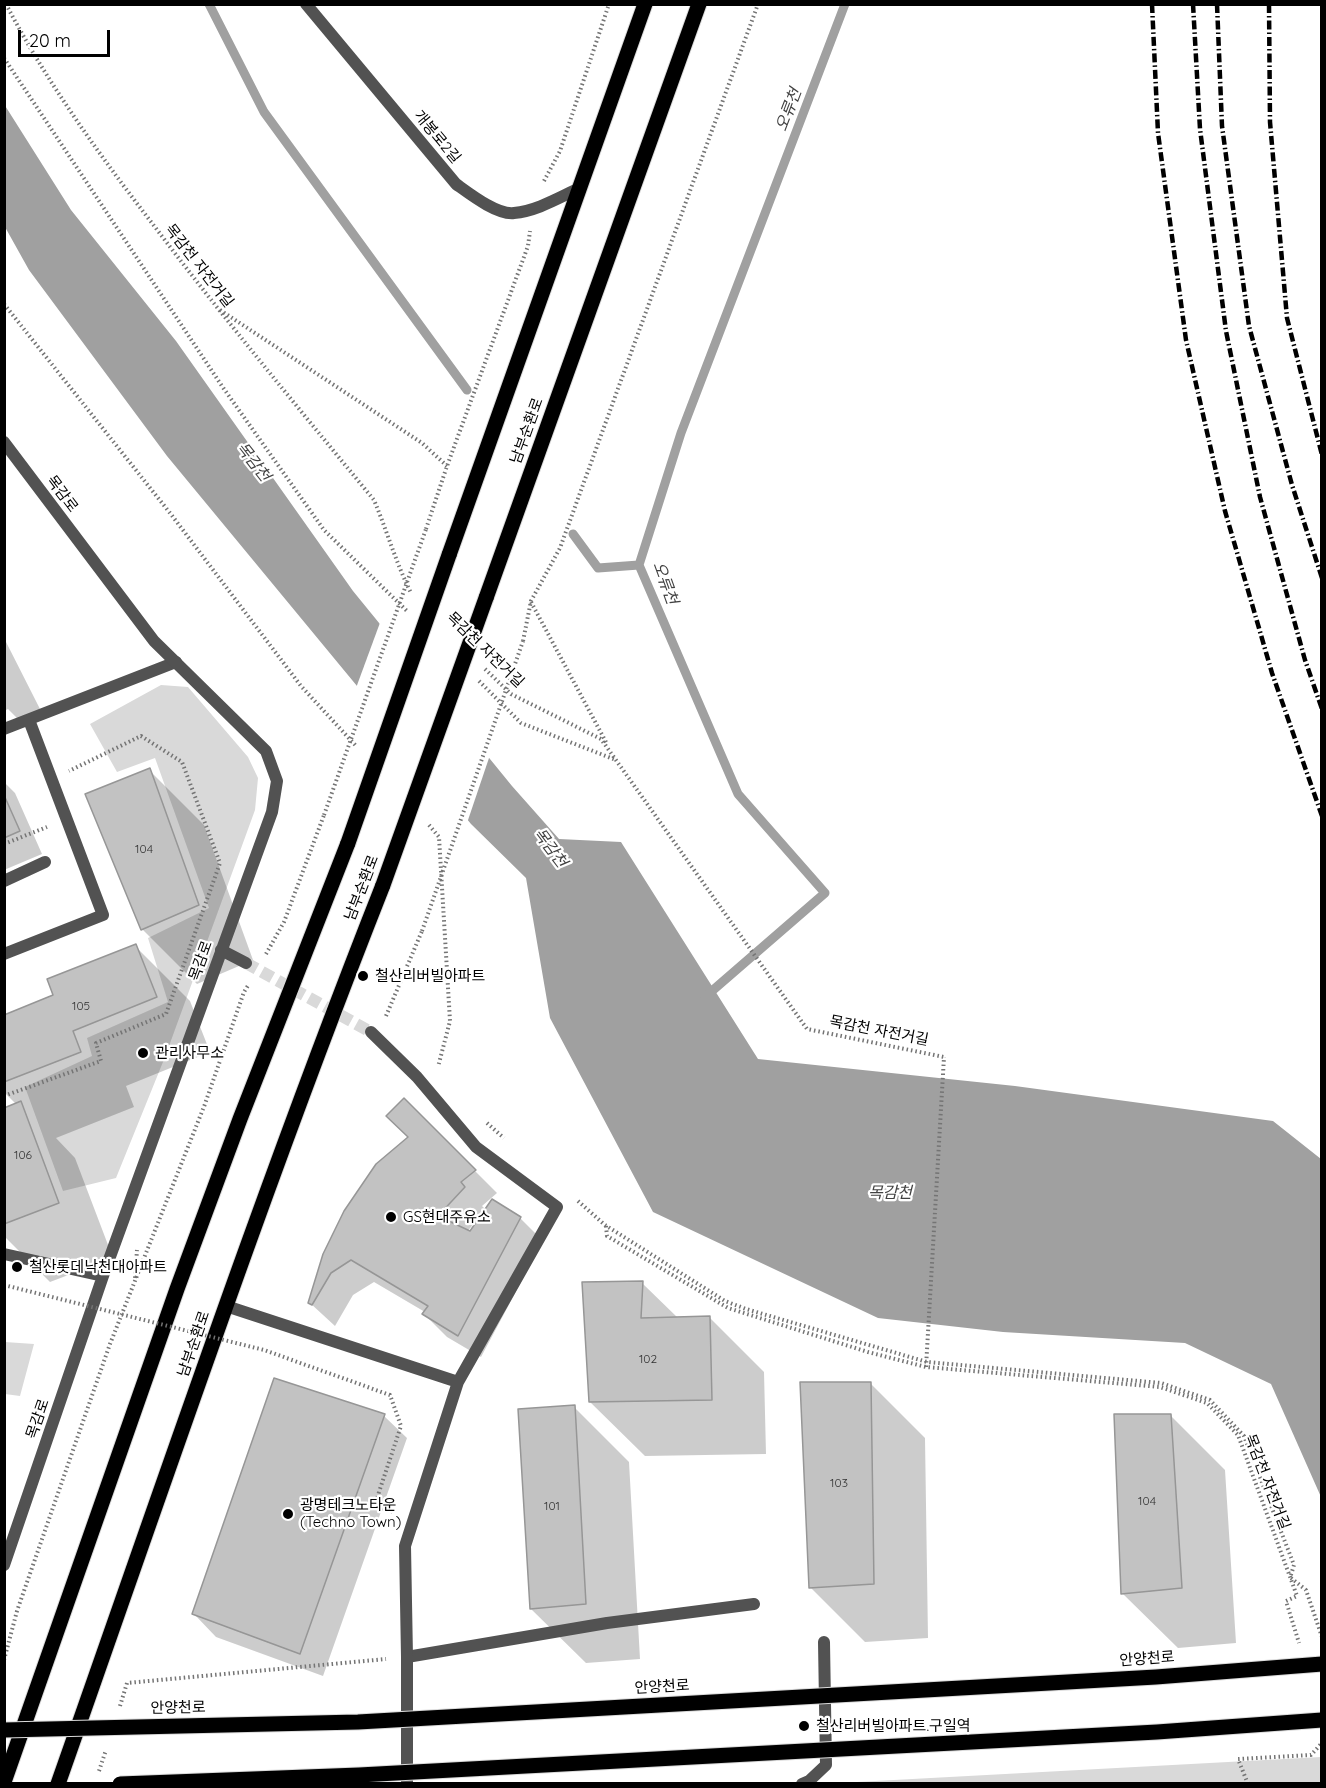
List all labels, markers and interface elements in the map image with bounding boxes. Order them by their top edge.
scale bar [21,18,112,56]
text: 20 m [29,29,71,52]
water label: 오류천 [772,86,806,134]
street label: 개봉로2길 [410,107,464,167]
street label: 목감천 자전거길 [161,221,237,311]
street label: 남부순환로 [507,396,547,466]
water label: 목감천 [232,439,274,485]
street label: 목감로 [42,472,82,516]
water label: 오류천 [648,559,682,607]
street label: 목감천 자전거길 [443,609,527,691]
water label: 목감천 [529,825,571,871]
house number: 104 [135,842,153,856]
street label: 남부순환로 [341,853,383,923]
street label: 목감로 [185,938,217,984]
place label: 철산리버빌아파트 [375,967,485,985]
marker: 철산리버빌아파트 [356,969,370,983]
house number: 105 [72,999,90,1013]
street label: 목감천 자전거길 [828,1013,930,1049]
place label: 관리사무소 [155,1044,224,1062]
marker: 관리사무소 [136,1046,150,1060]
house number: 106 [14,1148,32,1162]
water label: 목감천 [868,1183,912,1203]
place label: GS현대주유소 [403,1208,491,1226]
marker: GS현대주유소 [384,1210,398,1224]
place label: 철산롯데낙천대아파트 [29,1258,167,1276]
marker: 철산롯데낙천대아파트 [10,1260,24,1274]
street label: 남부순환로 [174,1308,214,1380]
house number: 102 [639,1352,657,1366]
street label: 목감로 [23,1396,53,1442]
street label: 목감천 자전거길 [1241,1432,1293,1532]
house number: 103 [830,1476,848,1490]
house number: 104 [1138,1494,1156,1508]
place label: 광명테크노타운 (Techno Town) [300,1496,401,1531]
house number: 101 [544,1499,560,1513]
marker: 광명테크노타운 (Techno Town) [281,1507,295,1521]
street label: 안양천로 [1119,1648,1175,1670]
street label: 안양천로 [634,1677,690,1697]
street label: 안양천로 [150,1699,206,1717]
place label: 철산리버빌아파트.구일역 [816,1717,971,1735]
marker: 철산리버빌아파트.구일역 [797,1719,811,1733]

